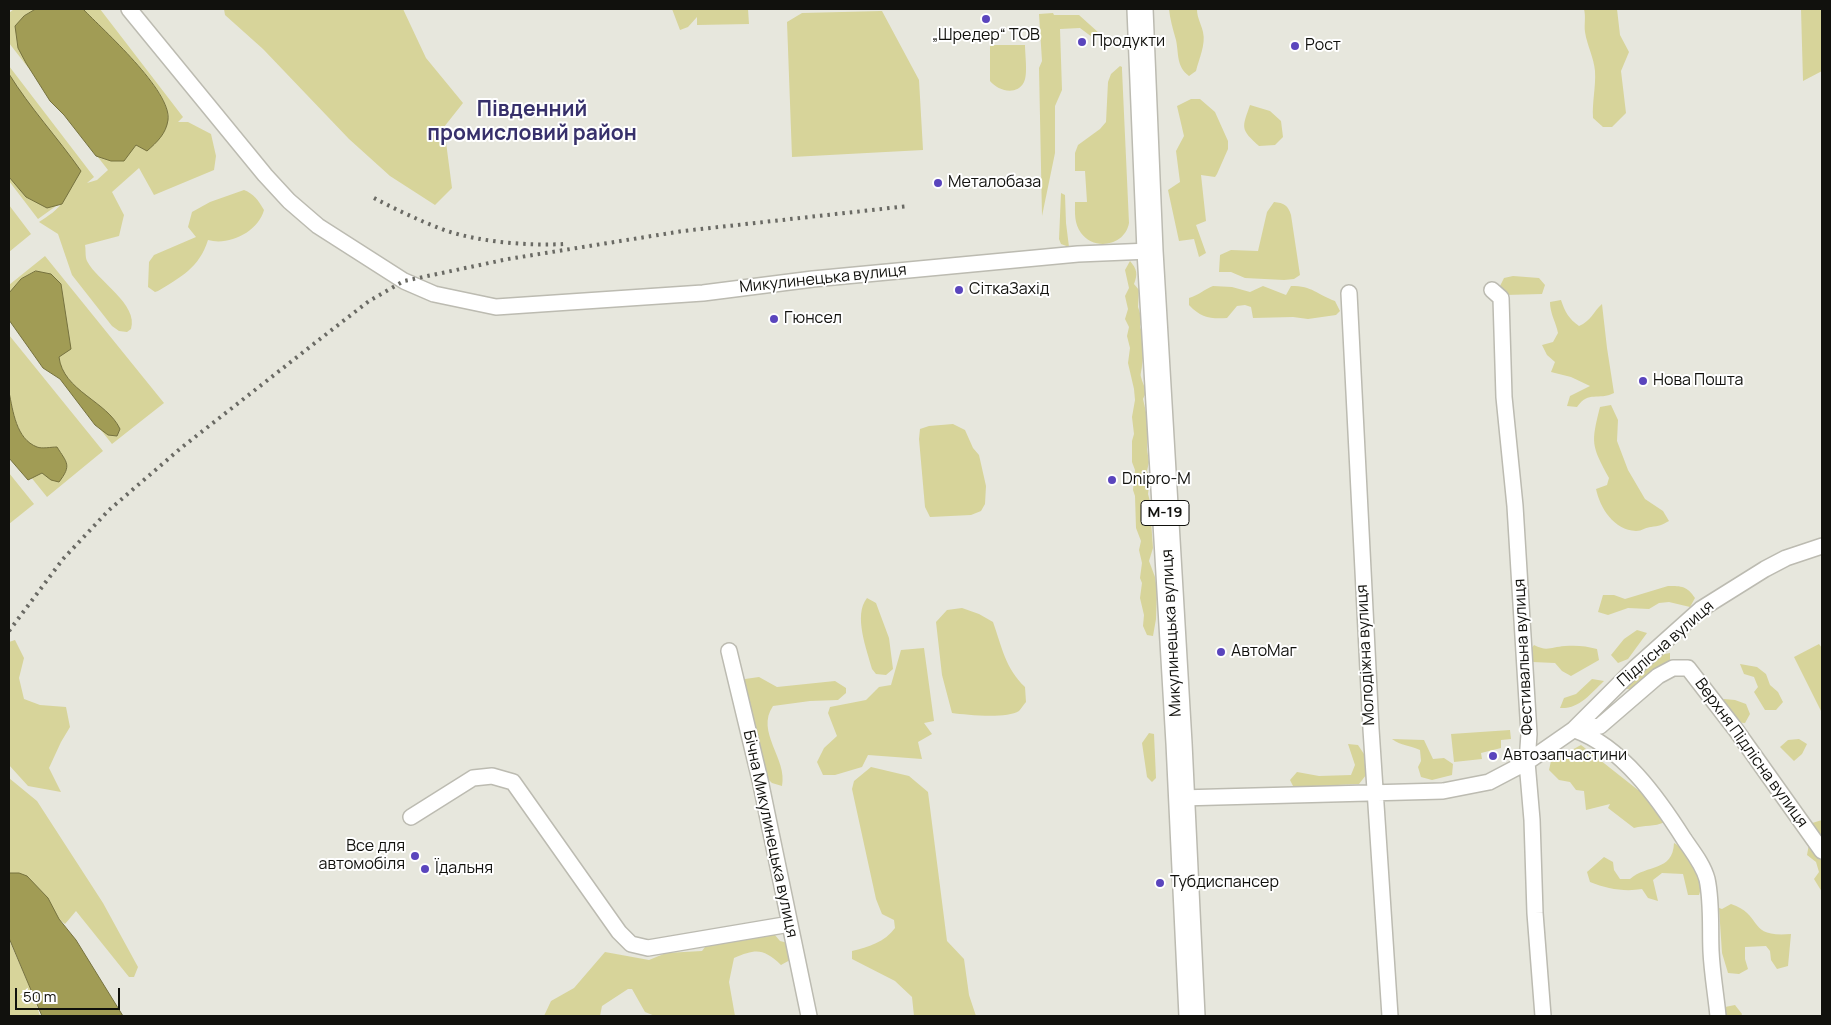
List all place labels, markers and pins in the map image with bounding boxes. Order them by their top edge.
marker: „Шредер“ ТОВ [980,13,992,25]
place label: „Шредер“ ТОВ [932,26,1040,46]
place label: Продукти [1092,32,1165,52]
marker: Продукти [1076,36,1088,48]
place label: Рост [1305,36,1341,56]
marker: Рост [1289,40,1301,52]
place label: Металобаза [948,173,1041,193]
marker: Металобаза [932,177,944,189]
place label: СіткаЗахід [969,280,1049,300]
marker: СіткаЗахід [953,284,965,296]
place label: Гюнсел [784,309,842,329]
marker: Гюнсел [768,313,780,325]
place label: Нова Пошта [1653,371,1743,391]
marker: Нова Пошта [1637,375,1649,387]
place label: Dnipro-M [1122,470,1191,490]
marker: Dnipro-M [1106,474,1118,486]
place label: АвтоМаг [1231,642,1297,662]
marker: АвтоМаг [1215,646,1227,658]
place label: Автозапчастини [1503,746,1627,766]
marker: Автозапчастини [1487,750,1499,762]
place label: Все для автомобіля [318,837,405,875]
marker: Все для автомобіля [409,850,421,862]
place label: Їдальня [435,859,493,879]
marker: Їдальня [419,863,431,875]
place label: Тубдиспансер [1170,873,1279,893]
marker: Тубдиспансер [1154,877,1166,889]

